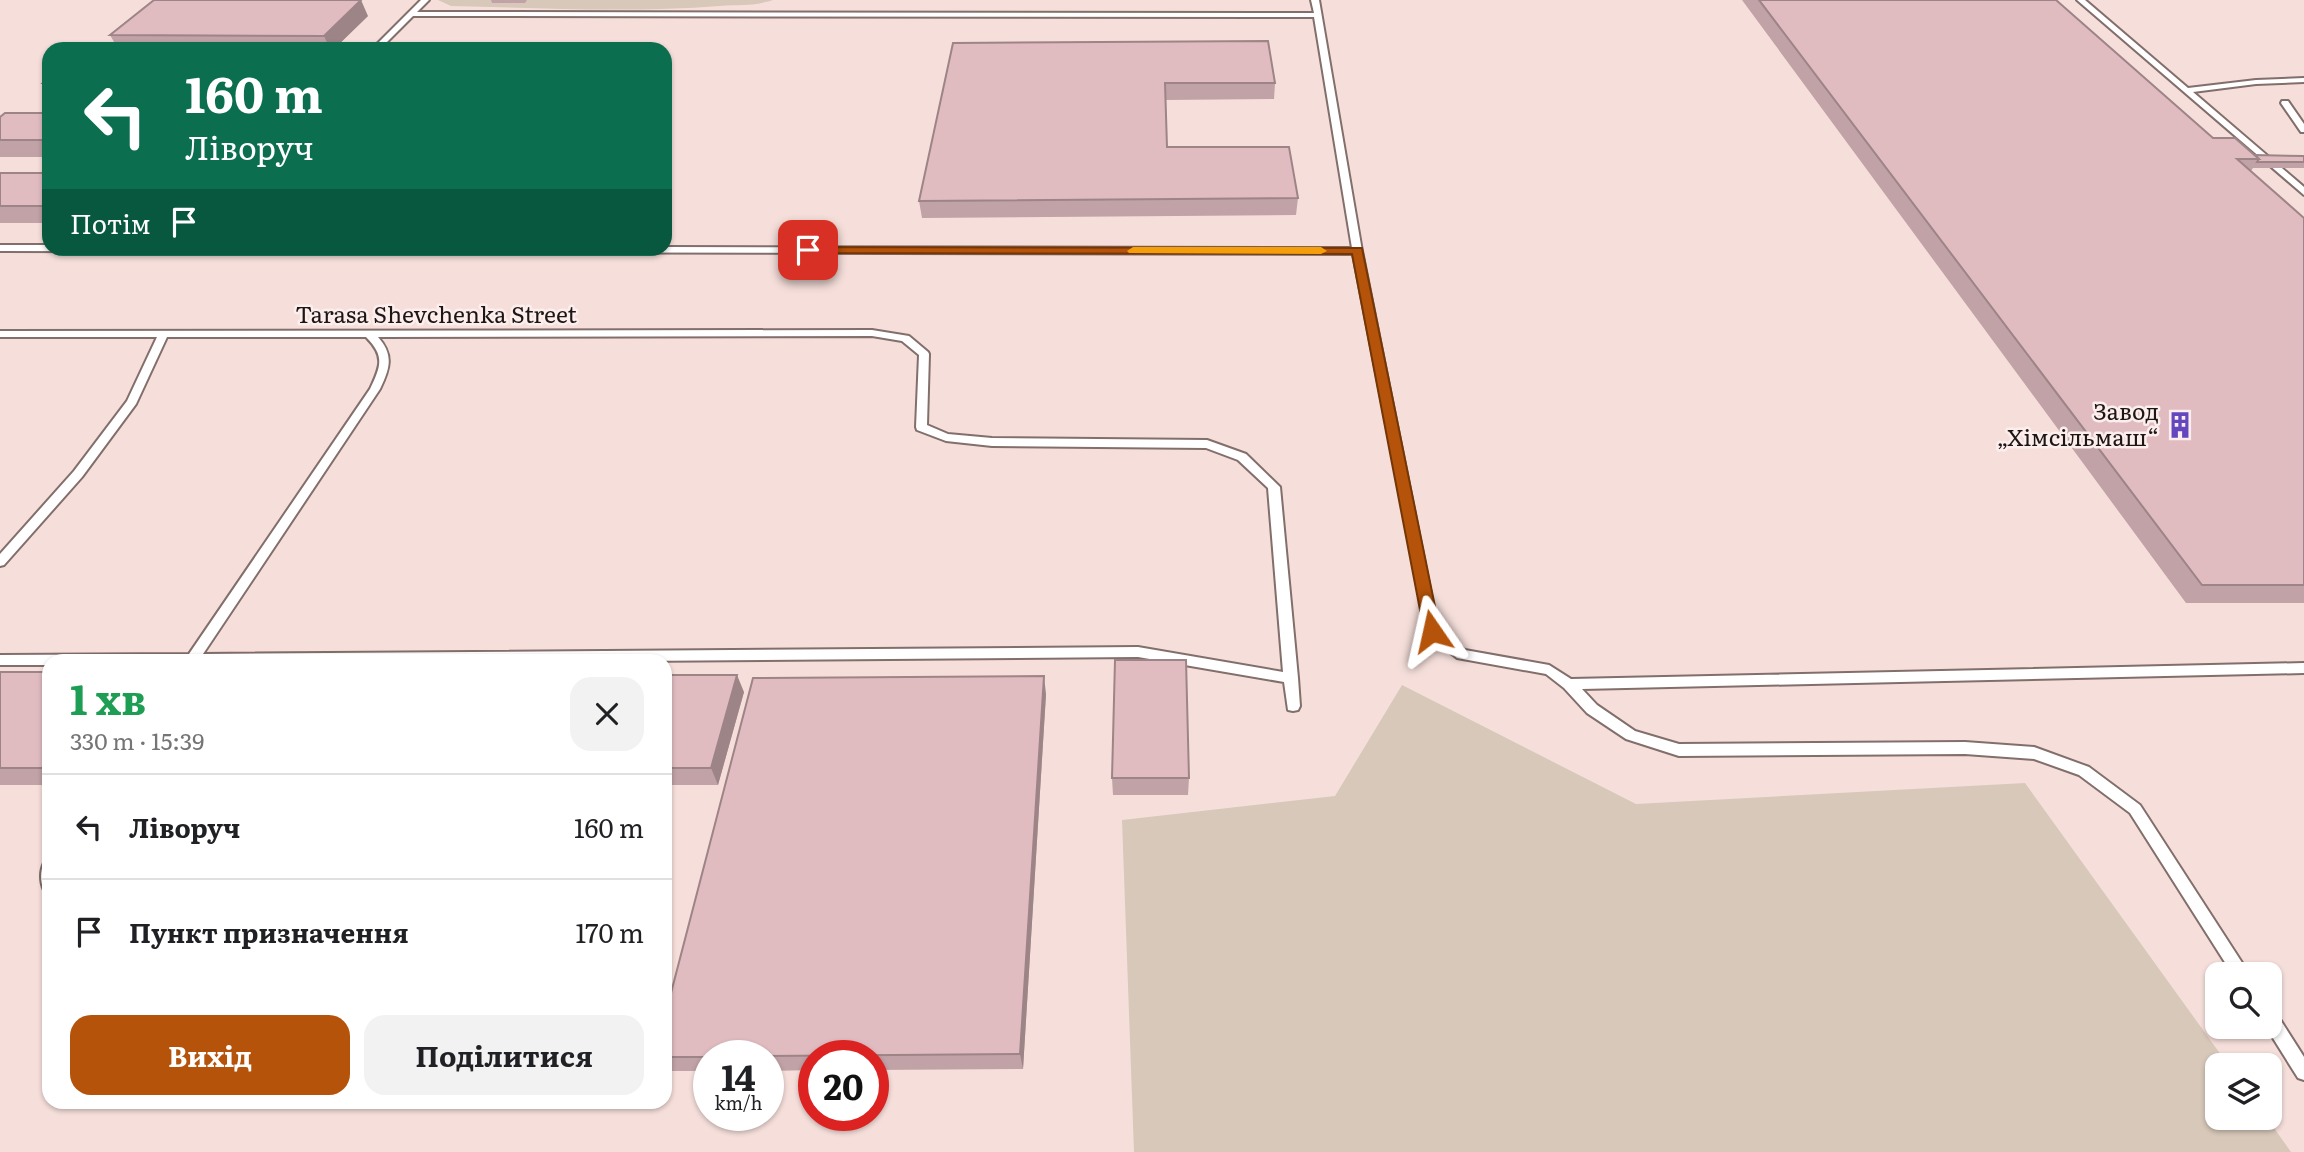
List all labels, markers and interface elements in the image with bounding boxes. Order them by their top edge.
text: 160 m [185,55,323,128]
icon: left [70,70,161,161]
text: Ліворуч [185,122,314,170]
text: Потім [70,203,151,242]
icon: arrive [165,203,203,241]
pin [778,220,838,280]
icon: arrive [789,231,827,269]
street label: Tarasa Shevchenka Street [295,296,578,330]
place label: Завод „Хімсільмаш“ [1998,393,2159,453]
building icon: Завод „Хімсільмаш“ [2165,410,2195,440]
position arrow [1395,594,1469,668]
text: 1 хв [70,666,146,728]
button: close [570,677,644,751]
text: 330 m · 15:39 [70,723,204,757]
text: Ліворуч [129,807,240,846]
text: 160 m [574,807,644,846]
icon: left [70,808,108,846]
text: Пункт призначення [129,912,409,951]
text: 170 m [576,912,644,951]
icon: arrive [70,913,108,951]
map controls [2205,962,2282,1130]
button: search [2205,962,2282,1039]
button: Вихід [70,1015,350,1095]
button: Поділитися [364,1015,644,1095]
speed limit sign: 20 [798,1040,889,1131]
text: 14 [721,1050,756,1102]
button: layers [2205,1053,2282,1130]
text: km/h [715,1089,762,1116]

